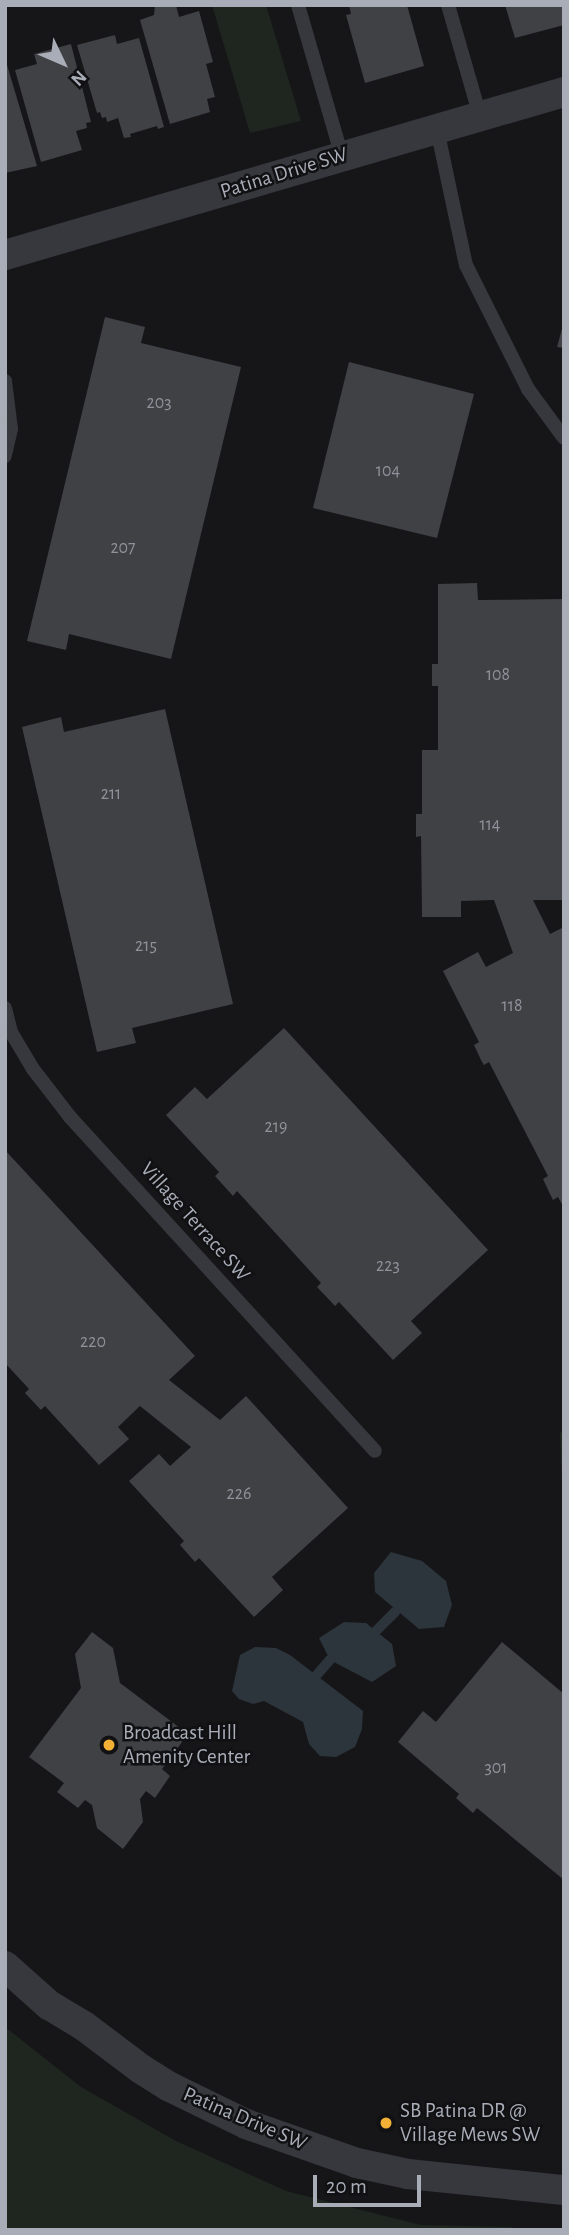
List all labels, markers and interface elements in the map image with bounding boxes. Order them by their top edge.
north arrow [28,28,98,98]
text: N [67,67,90,89]
street label: Patina Drive SW [217,142,351,204]
house number: 203 [146,392,172,414]
house number: 104 [376,460,400,482]
house number: 207 [110,537,136,559]
house number: 108 [486,664,510,686]
house number: 211 [101,783,121,805]
house number: 114 [479,814,501,836]
house number: 215 [135,935,157,957]
house number: 118 [502,995,522,1017]
house number: 219 [265,1116,287,1138]
street label: Village Terrace SW [135,1157,255,1287]
house number: 223 [376,1255,400,1277]
house number: 220 [80,1331,106,1353]
house number: 226 [227,1483,251,1505]
place label: Broadcast Hill Amenity Center [123,1720,250,1770]
marker: Broadcast Hill Amenity Center [101,1737,117,1753]
house number: 301 [484,1757,508,1779]
street label: Patina Drive SW [179,2082,311,2156]
place label: SB Patina DR @ Village Mews SW [400,2098,540,2148]
marker: SB Patina DR @ Village Mews SW [378,2115,394,2131]
scale bar [317,2162,426,2206]
text: 20 m [326,2176,367,2197]

